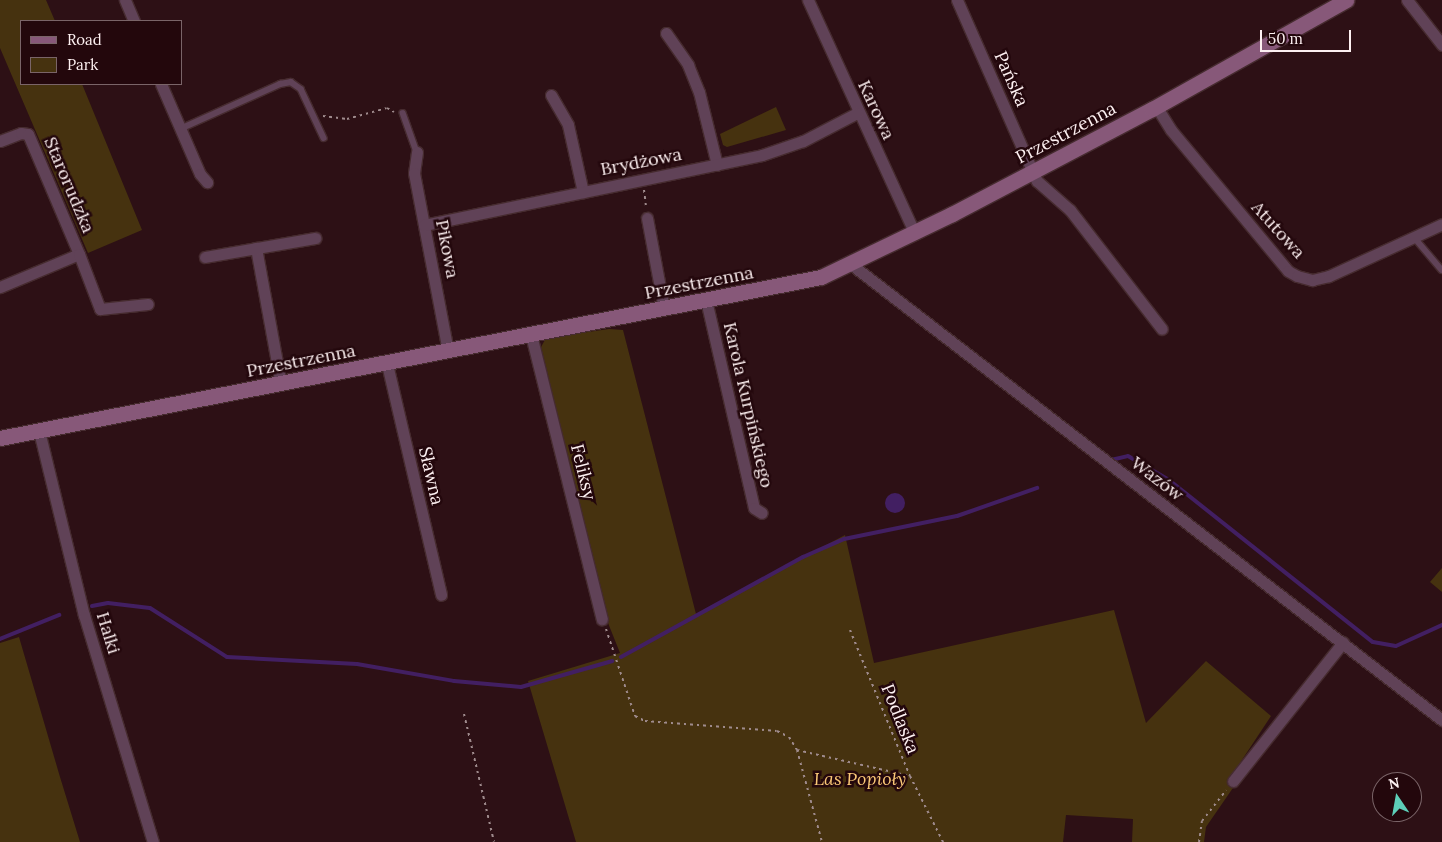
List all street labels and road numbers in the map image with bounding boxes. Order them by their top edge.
street label: Pańska [989,48,1033,110]
street label: Karowa [853,77,899,143]
street label: Przestrzenna [1012,98,1120,168]
street label: Starorudzka [39,134,99,236]
street label: Brydżowa [599,144,683,180]
street label: Atutowa [1247,197,1309,263]
street label: Pikowa [431,218,463,280]
street label: Przestrzenna [643,262,755,304]
street label: Karola Kurpińskiego [718,320,778,490]
street label: Przestrzenna [245,340,357,382]
street label: Feliksy [566,442,600,502]
street label: Sławna [414,445,448,507]
street label: Wazów [1126,452,1188,506]
street label: Halki [91,609,125,657]
street label: Podlaska [876,681,924,757]

